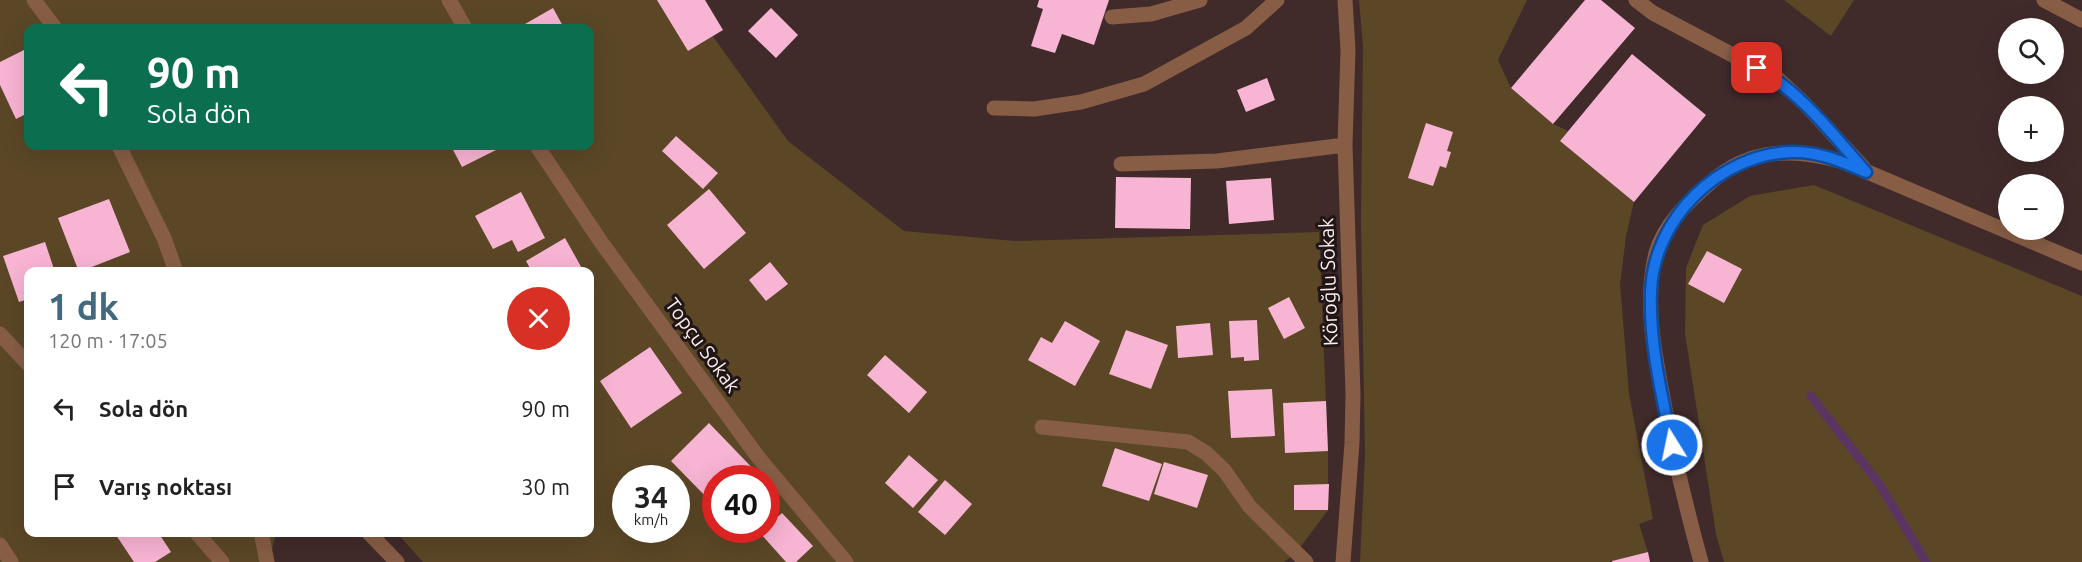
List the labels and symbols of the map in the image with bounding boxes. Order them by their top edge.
pin [1731,42,1782,93]
street label: Köroğlu Sokak [1314,218,1342,346]
street label: Topçu Sokak [661,293,745,397]
position arrow [1640,413,1704,477]
speed limit sign: 40 [702,465,780,543]

